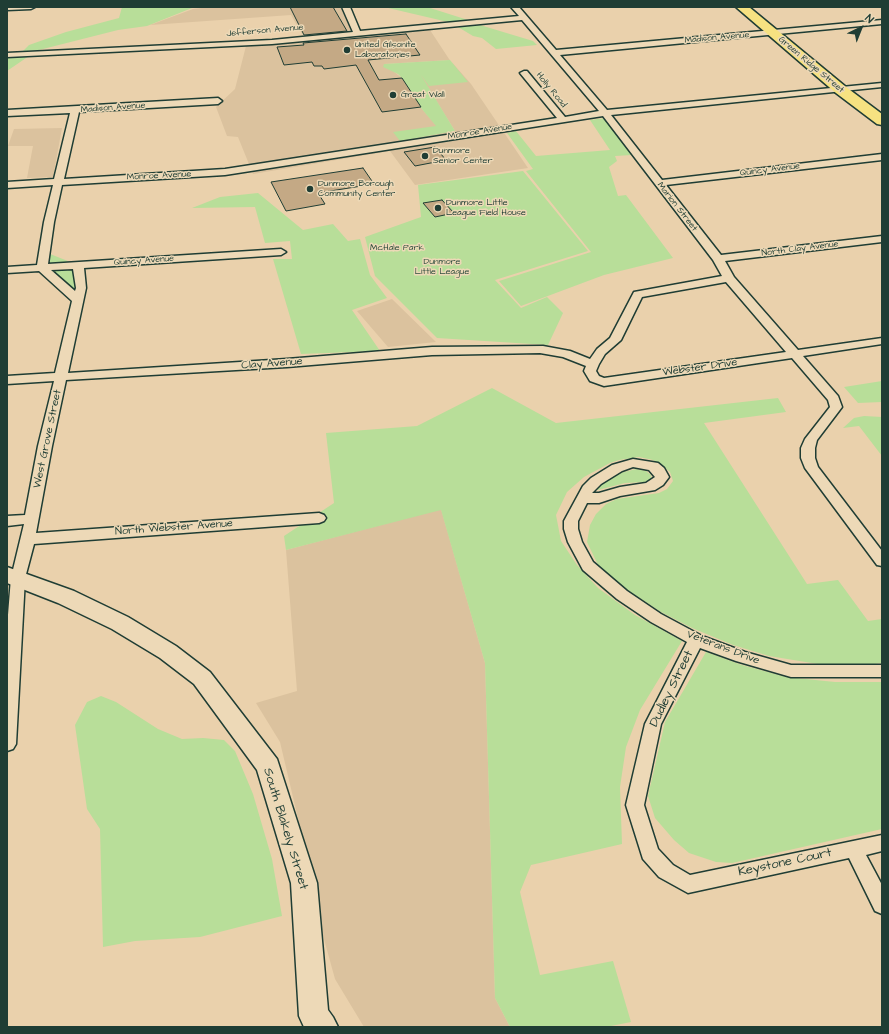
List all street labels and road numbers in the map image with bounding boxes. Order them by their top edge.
street label: Jefferson Avenue [226,22,304,40]
street label: Madison Avenue [684,30,750,46]
street label: Green Ridge Street [776,34,846,96]
street label: Holly Road [533,70,569,110]
street label: Madison Avenue [80,100,146,116]
street label: Monroe Avenue [447,122,513,142]
street label: Quincy Avenue [739,161,801,179]
street label: Monroe Avenue [126,169,192,183]
street label: Marion Street [654,180,700,234]
street label: North Clay Avenue [761,239,839,259]
street label: Quincy Avenue [114,254,174,268]
street label: Clay Avenue [241,355,303,373]
street label: Webster Drive [662,356,738,380]
street label: West Grove Street [31,388,65,490]
street label: North Webster Avenue [115,517,233,539]
street label: Veterans Drive [685,628,761,668]
street label: Dudley Street [647,648,697,730]
street label: South Blakely Street [259,766,311,892]
street label: Keystone Court [737,845,833,881]

